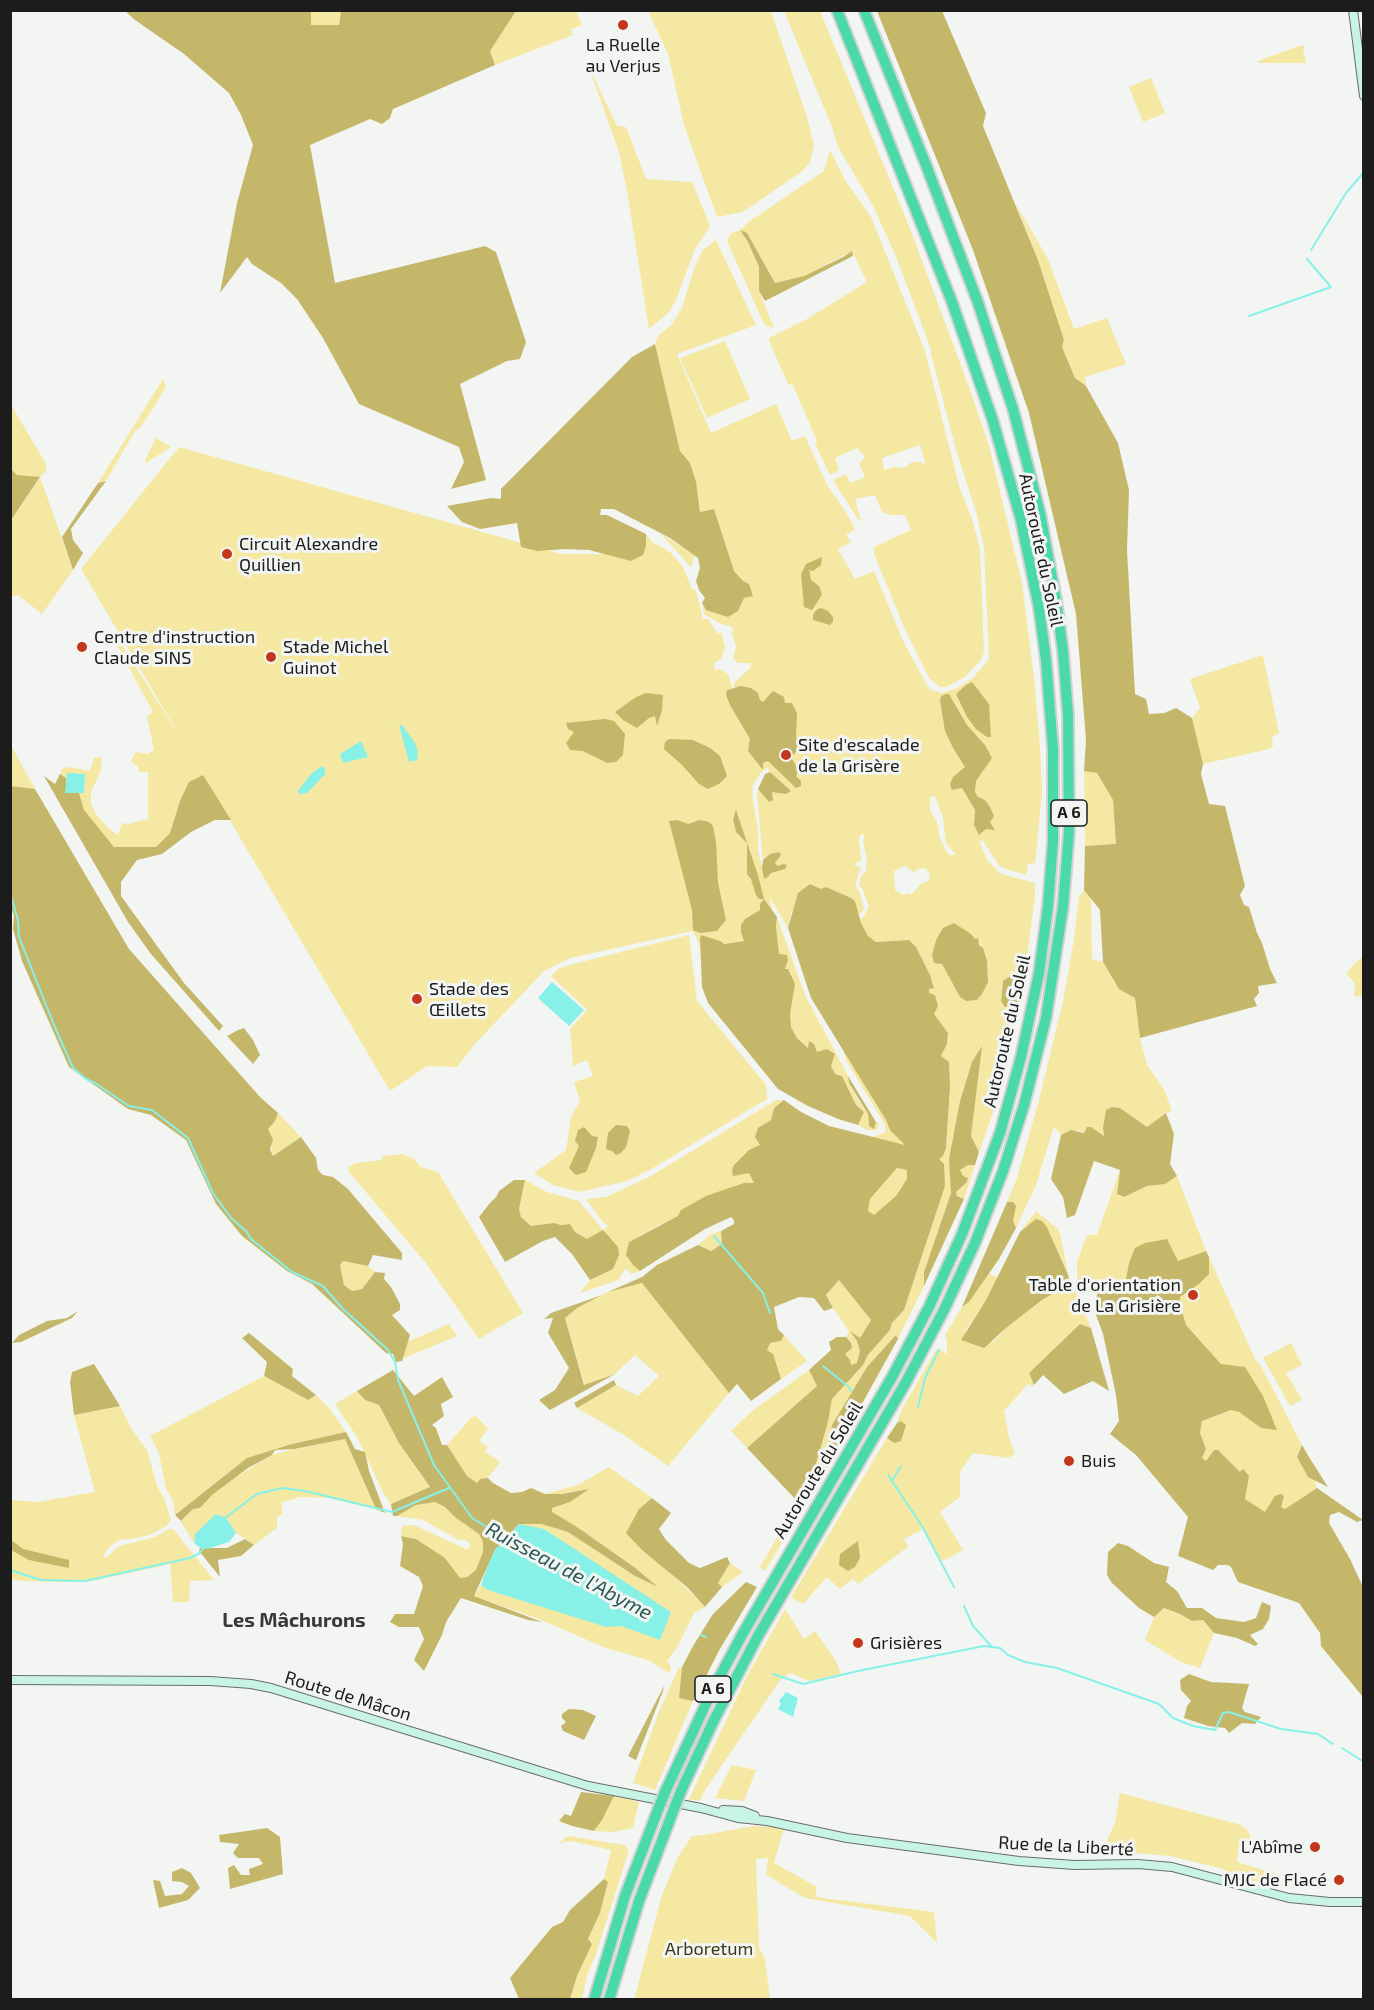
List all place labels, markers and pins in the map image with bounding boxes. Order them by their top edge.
marker: La Ruelle au Verjus [616,18,630,32]
place label: La Ruelle au Verjus [585,34,661,76]
place label: Circuit Alexandre Quillien [239,533,378,576]
marker: Circuit Alexandre Quillien [220,547,234,561]
place label: Centre d'instruction Claude SINS [94,626,255,668]
place label: Stade Michel Guinot [283,636,388,678]
marker: Centre d'instruction Claude SINS [75,640,89,654]
marker: Stade Michel Guinot [264,650,278,664]
place label: Site d'escalade de la Grisère [798,734,920,777]
marker: Site d'escalade de la Grisère [779,748,793,762]
place label: Stade des Œillets [429,978,509,1020]
marker: Stade des Œillets [410,992,424,1006]
place label: Table d'orientation de La Grisière [1029,1274,1181,1316]
marker: Table d'orientation de La Grisière [1186,1288,1200,1302]
place label: Buis [1081,1450,1116,1472]
marker: Buis [1062,1454,1076,1468]
place label: Grisières [870,1632,942,1654]
marker: Grisières [851,1636,865,1650]
place label: L'Abîme [1241,1836,1303,1858]
marker: L'Abîme [1308,1840,1322,1854]
place label: MJC de Flacé [1224,1869,1327,1891]
marker: MJC de Flacé [1332,1873,1346,1887]

